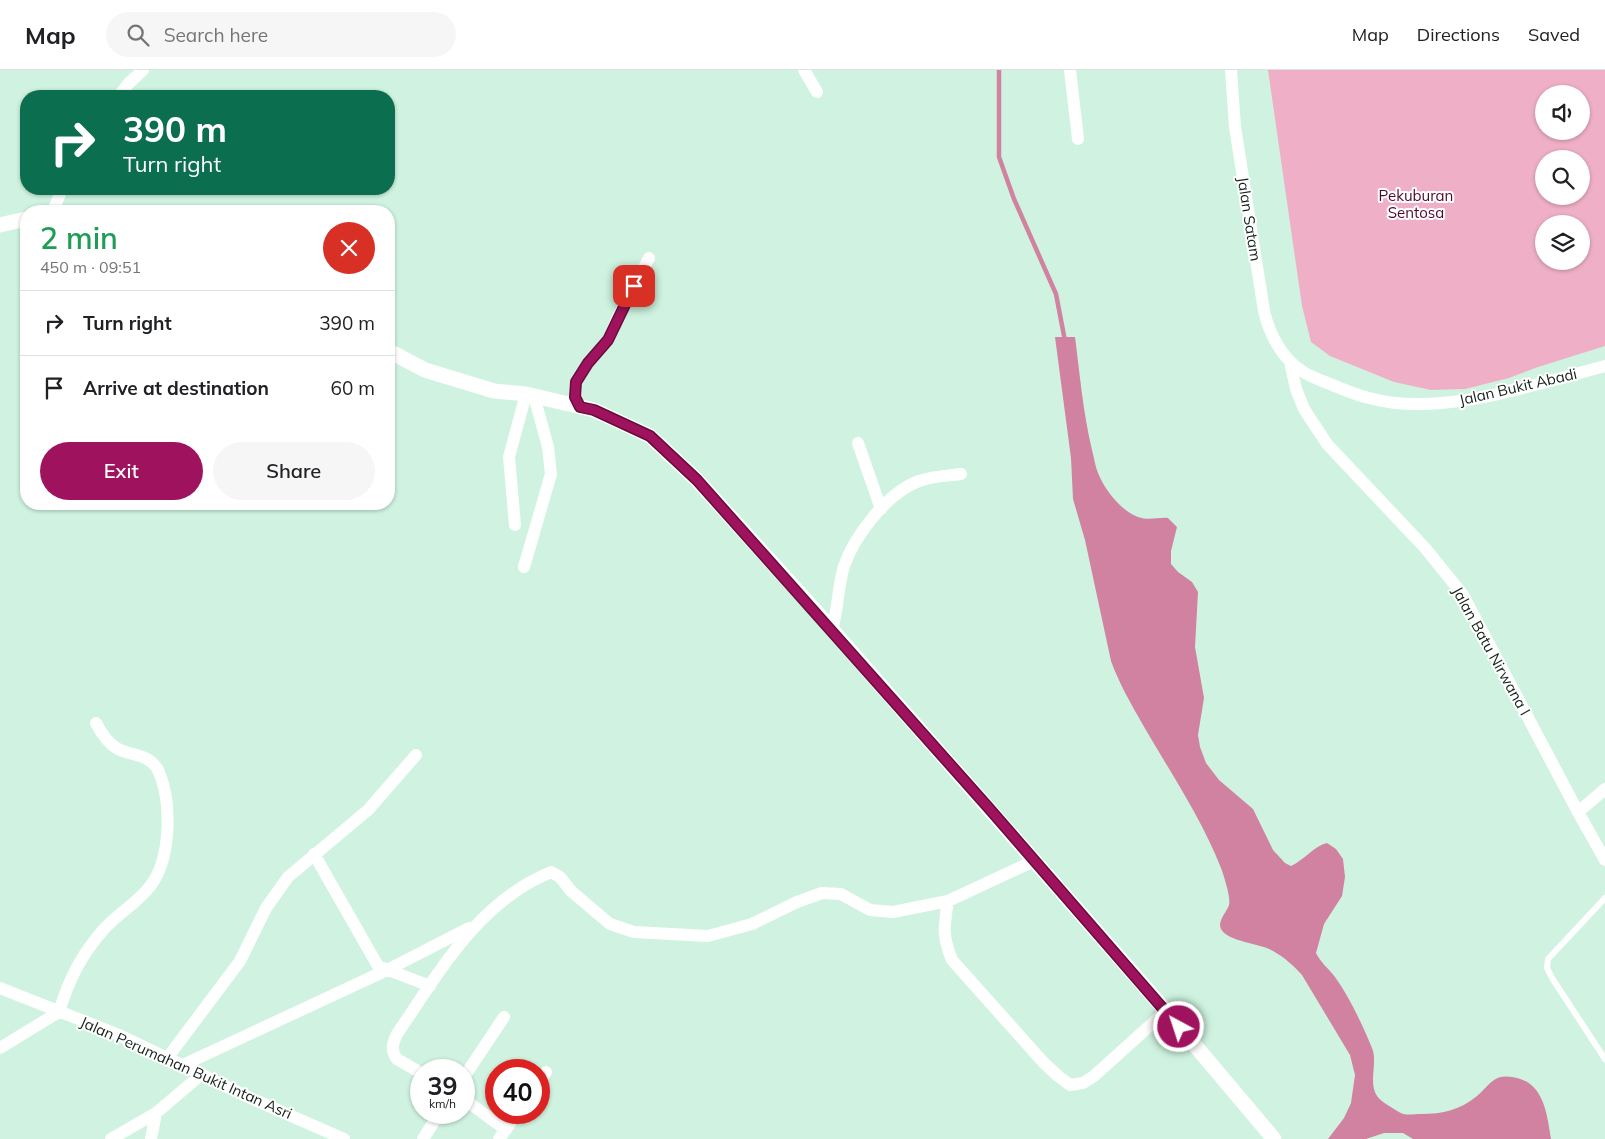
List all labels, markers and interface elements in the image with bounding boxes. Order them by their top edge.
search box [106,12,456,57]
text: Map [25,20,76,50]
icon: search [124,21,152,49]
text: Search here [164,23,268,47]
text: Map [1352,23,1389,46]
text: Directions [1417,23,1500,46]
text: Saved [1528,23,1580,46]
map controls [1535,85,1590,270]
button: sound [1535,85,1590,140]
text: 390 m [123,107,227,151]
icon: right [40,110,105,175]
text: Turn right [123,150,221,178]
button: search [1535,150,1590,205]
street label: Jalan Satam [1233,175,1266,262]
park label: Pekuburan Sentosa [1379,186,1453,222]
button: layers [1535,215,1590,270]
text: 2 min [40,219,118,257]
button: close [323,222,375,274]
text: 450 m · 09:51 [40,257,141,277]
pin [613,265,655,307]
icon: arrive [620,272,648,300]
icon: right [40,309,68,337]
text: Turn right [83,311,172,335]
text: 390 m [319,311,375,335]
street label: Jalan Bukit Abadi [1457,364,1579,409]
icon: arrive [40,374,68,402]
text: Arrive at destination [83,376,269,400]
text: 60 m [331,376,375,400]
button: Exit [40,442,203,500]
button: Share [213,442,375,500]
street label: Jalan Batu Nirwana I [1448,583,1535,719]
position arrow [1152,1000,1204,1052]
street label: Jalan Perumahan Bukit Intan Asri [77,1012,295,1123]
speed limit sign: 40 [485,1059,550,1124]
text: 39 [427,1070,458,1101]
text: km/h [429,1096,456,1111]

